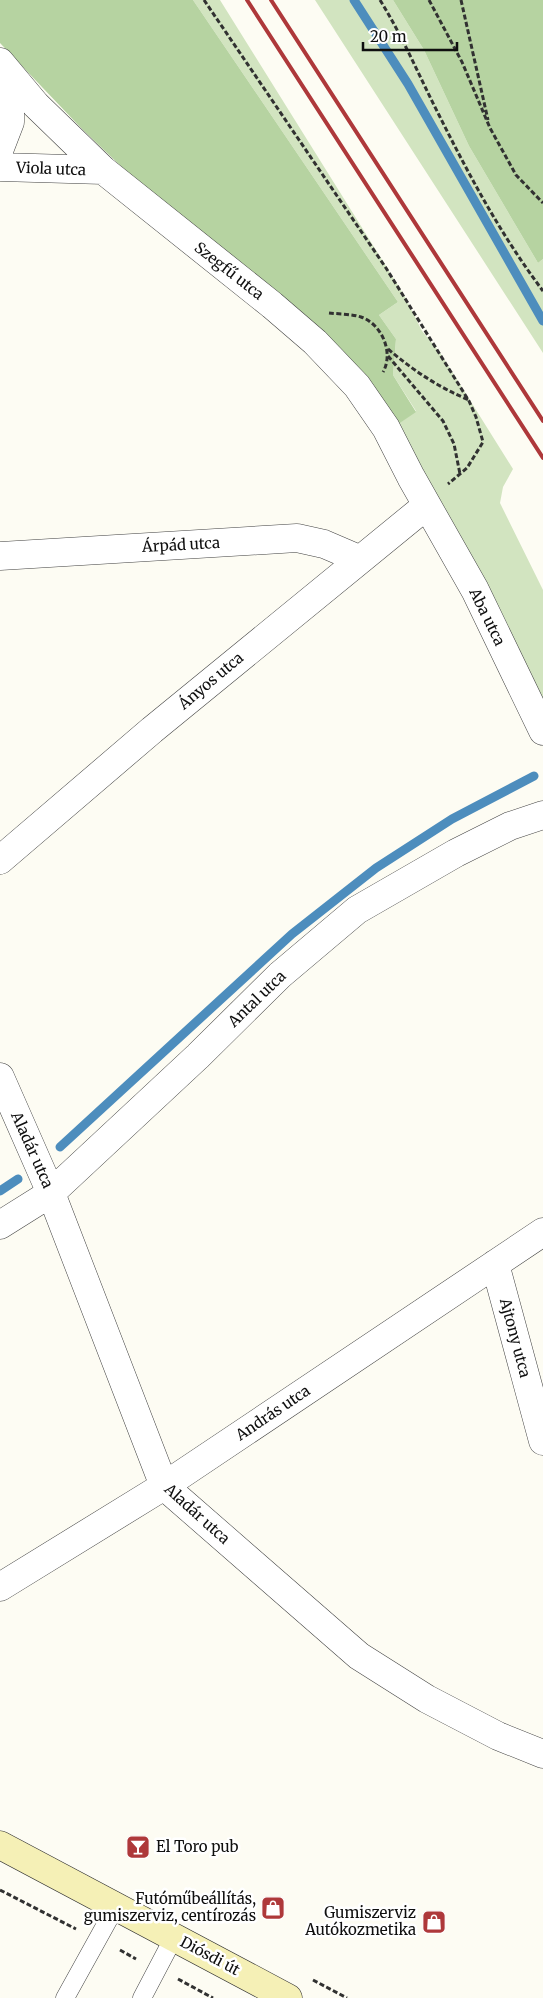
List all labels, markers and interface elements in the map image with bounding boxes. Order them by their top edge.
scale bar [363,20,457,52]
text: 20 m [370,27,407,46]
street label: Viola utca [15,158,86,179]
street label: Szegfű utca [191,238,268,304]
street label: Árpád utca [141,532,220,556]
street label: Aba utca [465,584,509,649]
street label: Ányos utca [173,647,247,714]
street label: Antal utca [223,966,290,1032]
street label: Aladár utca [7,1108,58,1191]
street label: Ajtony utca [496,1295,535,1380]
street label: András utca [231,1381,314,1445]
street label: Aladár utca [160,1479,234,1548]
bar icon: El Toro pub [125,1834,151,1860]
place label: El Toro pub [156,1837,239,1856]
place label: Futóműbeállítás, gumiszerviz, centírozás [84,1889,256,1925]
shop icon: Futóműbeállítás, gumiszerviz, centírozás [260,1895,286,1921]
place label: Gumiszerviz Autókozmetika [304,1903,416,1939]
shop icon: Gumiszerviz Autókozmetika [421,1909,447,1935]
street label: Diósdi út [177,1932,243,1979]

